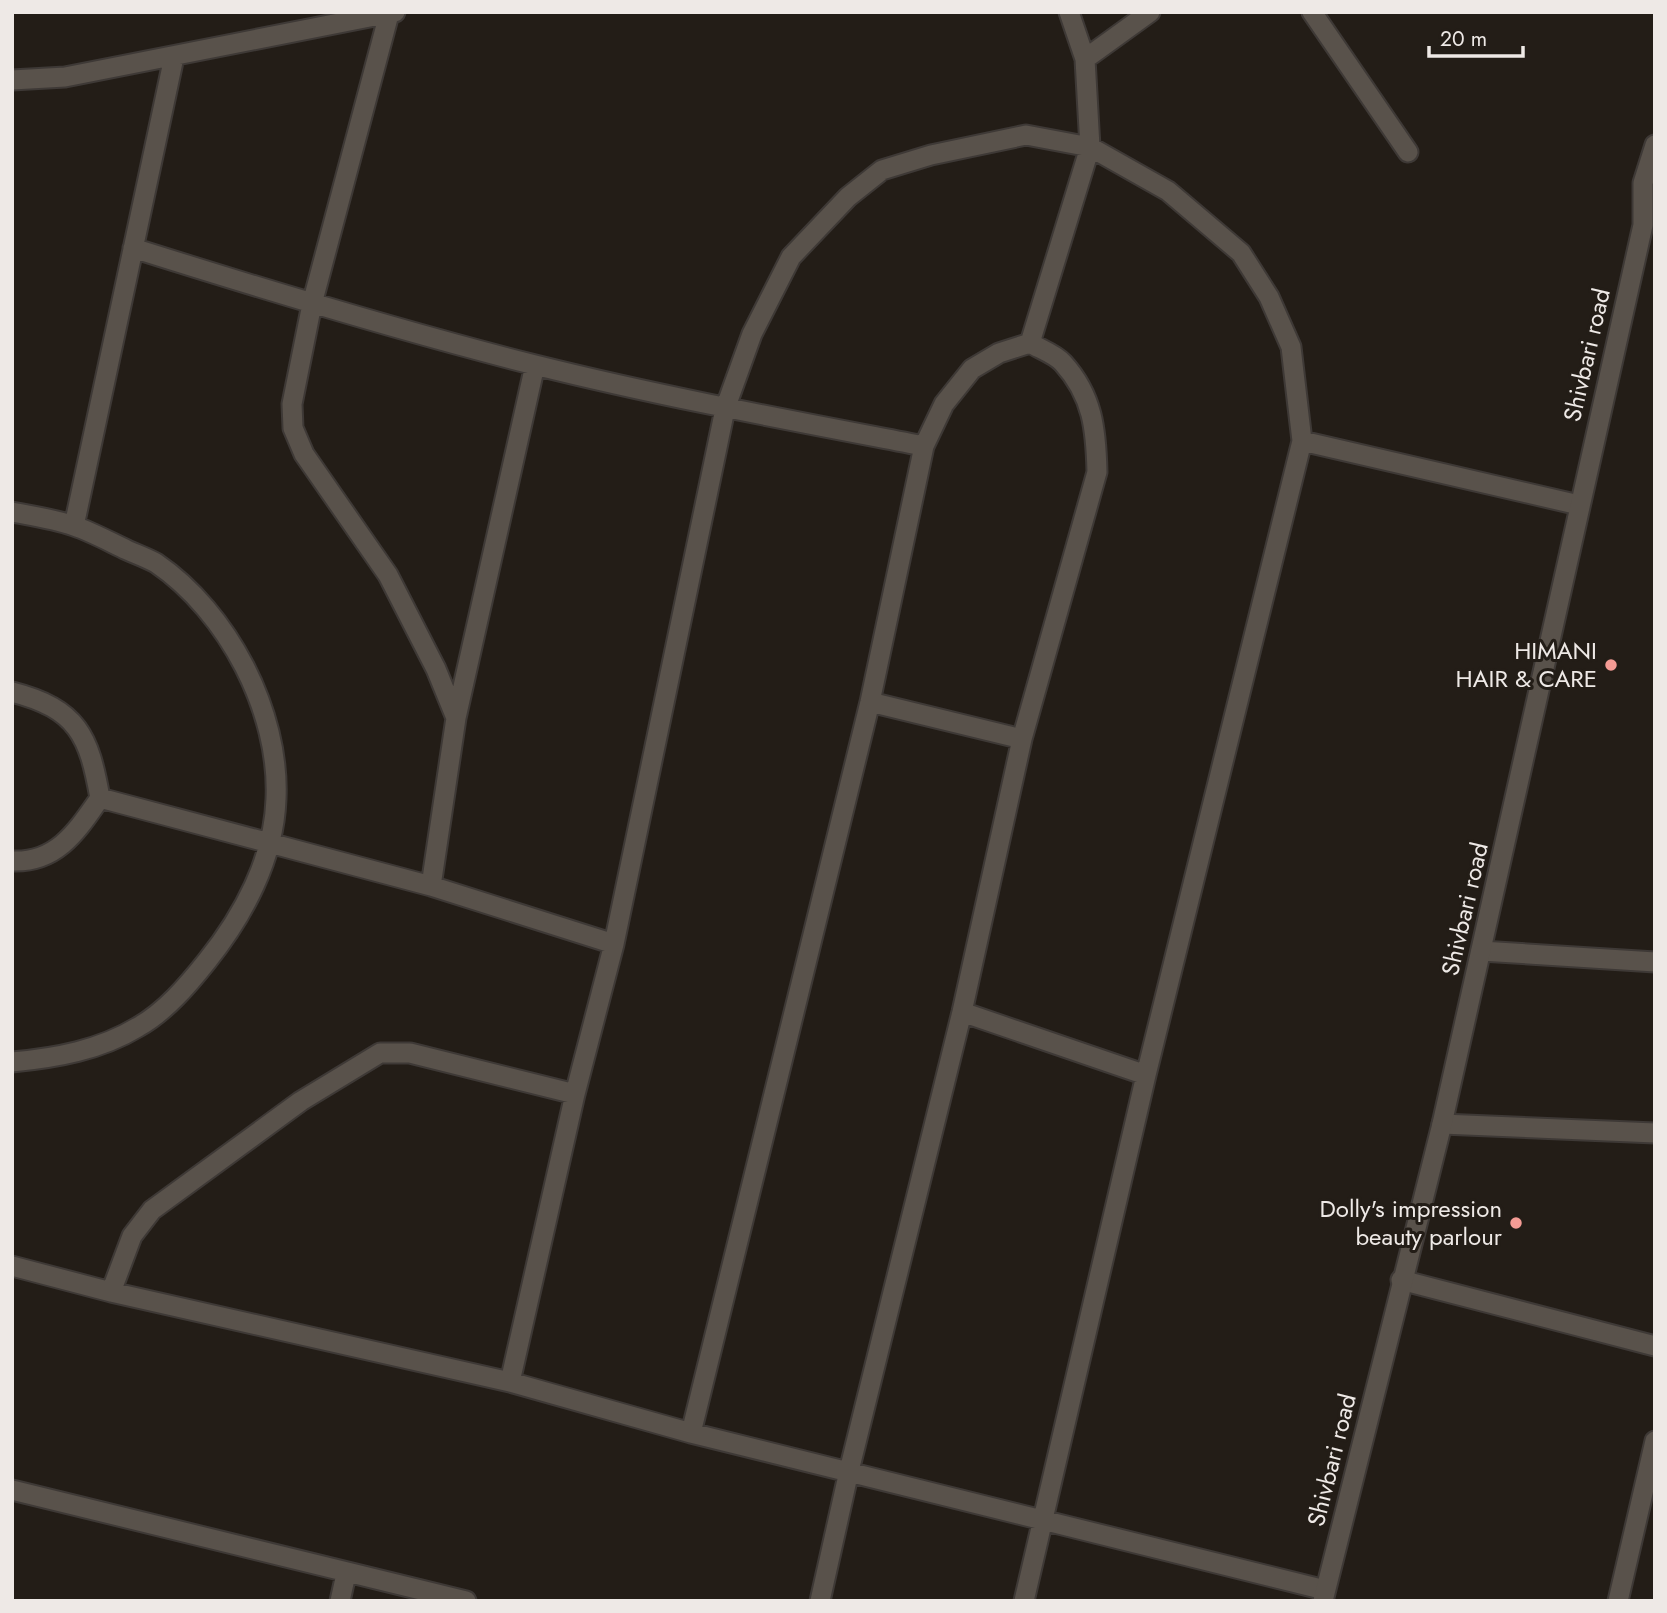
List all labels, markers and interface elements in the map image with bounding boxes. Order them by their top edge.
scale bar [1429,14,1524,58]
text: 20 m [1440,24,1487,54]
street label: Shivbari road [1554,285,1619,425]
place label: HIMANI HAIR & CARE [1456,633,1597,696]
marker: HIMANI HAIR & CARE [1603,657,1619,673]
street label: Shivbari road [1432,839,1497,979]
place label: Dolly's impression beauty parlour [1320,1191,1503,1254]
marker: Dolly's impression beauty parlour [1508,1215,1524,1231]
street label: Shivbari road [1298,1390,1365,1530]

